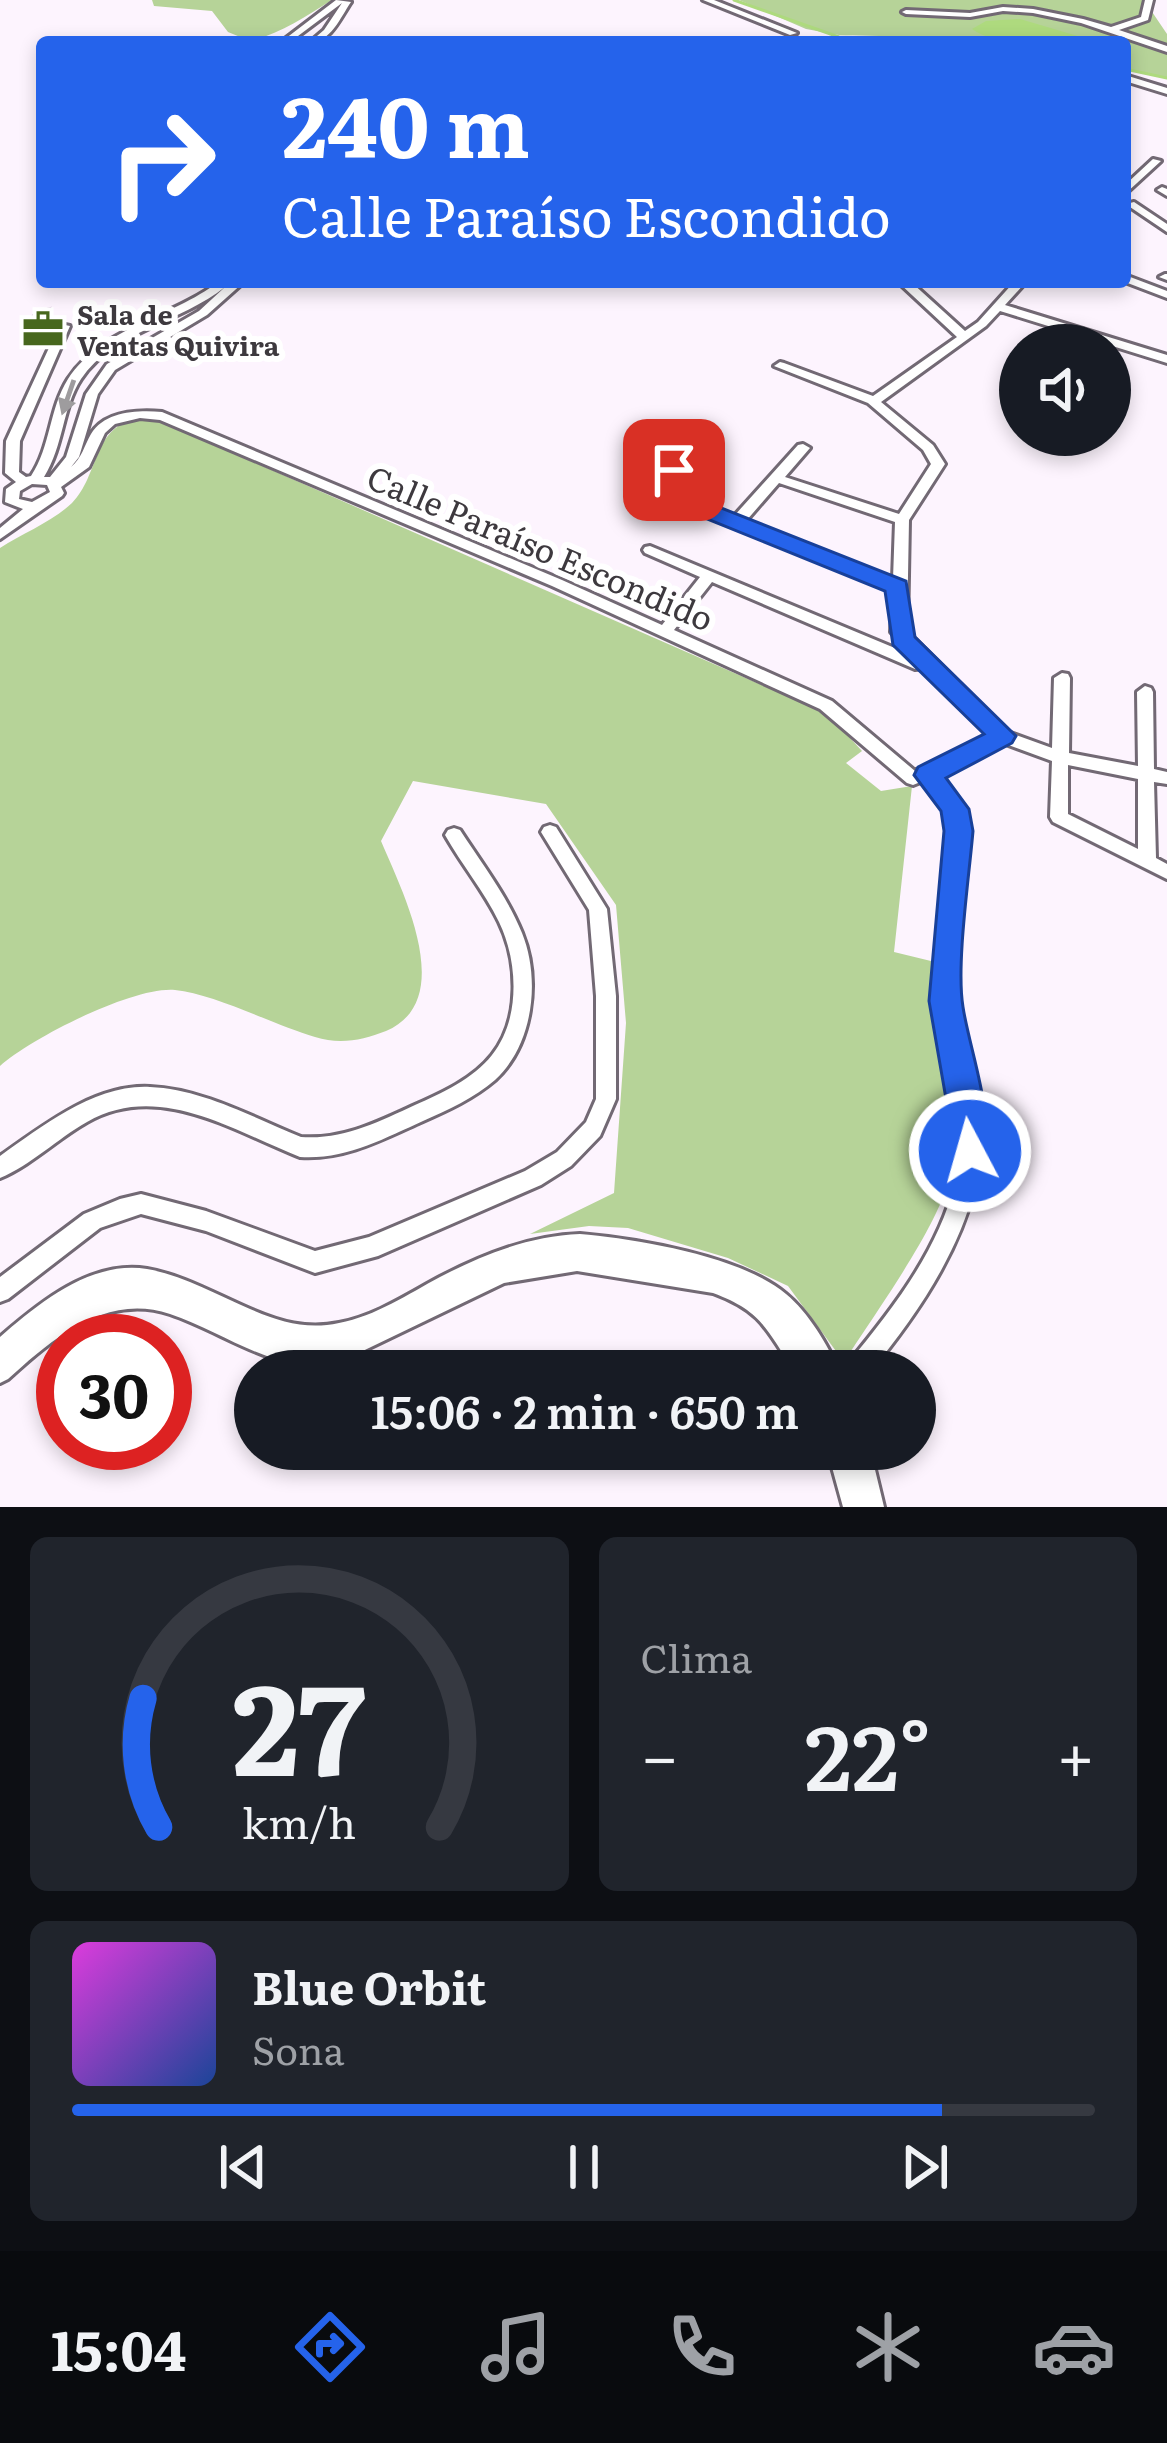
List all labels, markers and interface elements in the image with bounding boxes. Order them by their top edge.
text: 240 m [282,59,530,184]
icon: right [84,84,240,240]
text: Calle Paraíso Escondido [282,173,891,254]
place label: Sala de Ventas Quivira [77,293,280,364]
office icon: Sala de Ventas Quivira [20,306,66,352]
map controls [999,324,1131,456]
button: sound [999,324,1131,456]
one-way arrow [58,379,76,415]
pin [623,419,725,521]
icon: arrive [641,437,707,503]
street label: Calle Paraíso Escondido [360,451,722,641]
position arrow [907,1088,1033,1214]
speed limit sign: 30 [36,1314,192,1470]
text: 15:06 · 2 min · 650 m [371,1376,799,1443]
text: Clima [641,1627,752,1685]
text: 27 [233,1629,366,1814]
text: 22° [805,1685,931,1819]
text: − [641,1703,679,1801]
text: + [1057,1703,1095,1801]
text: km/h [242,1789,356,1852]
text: Blue Orbit [252,1952,486,2019]
text: Sona [252,2019,345,2077]
icon: previous [210,2134,276,2200]
icon: pause [551,2134,617,2200]
icon: next [892,2134,958,2200]
icon: directions [288,2305,372,2389]
icon: music [474,2305,558,2389]
icon: phone [660,2305,744,2389]
icon: climate [846,2305,930,2389]
icon: car [1032,2305,1116,2389]
text: 15:04 [51,2307,186,2388]

